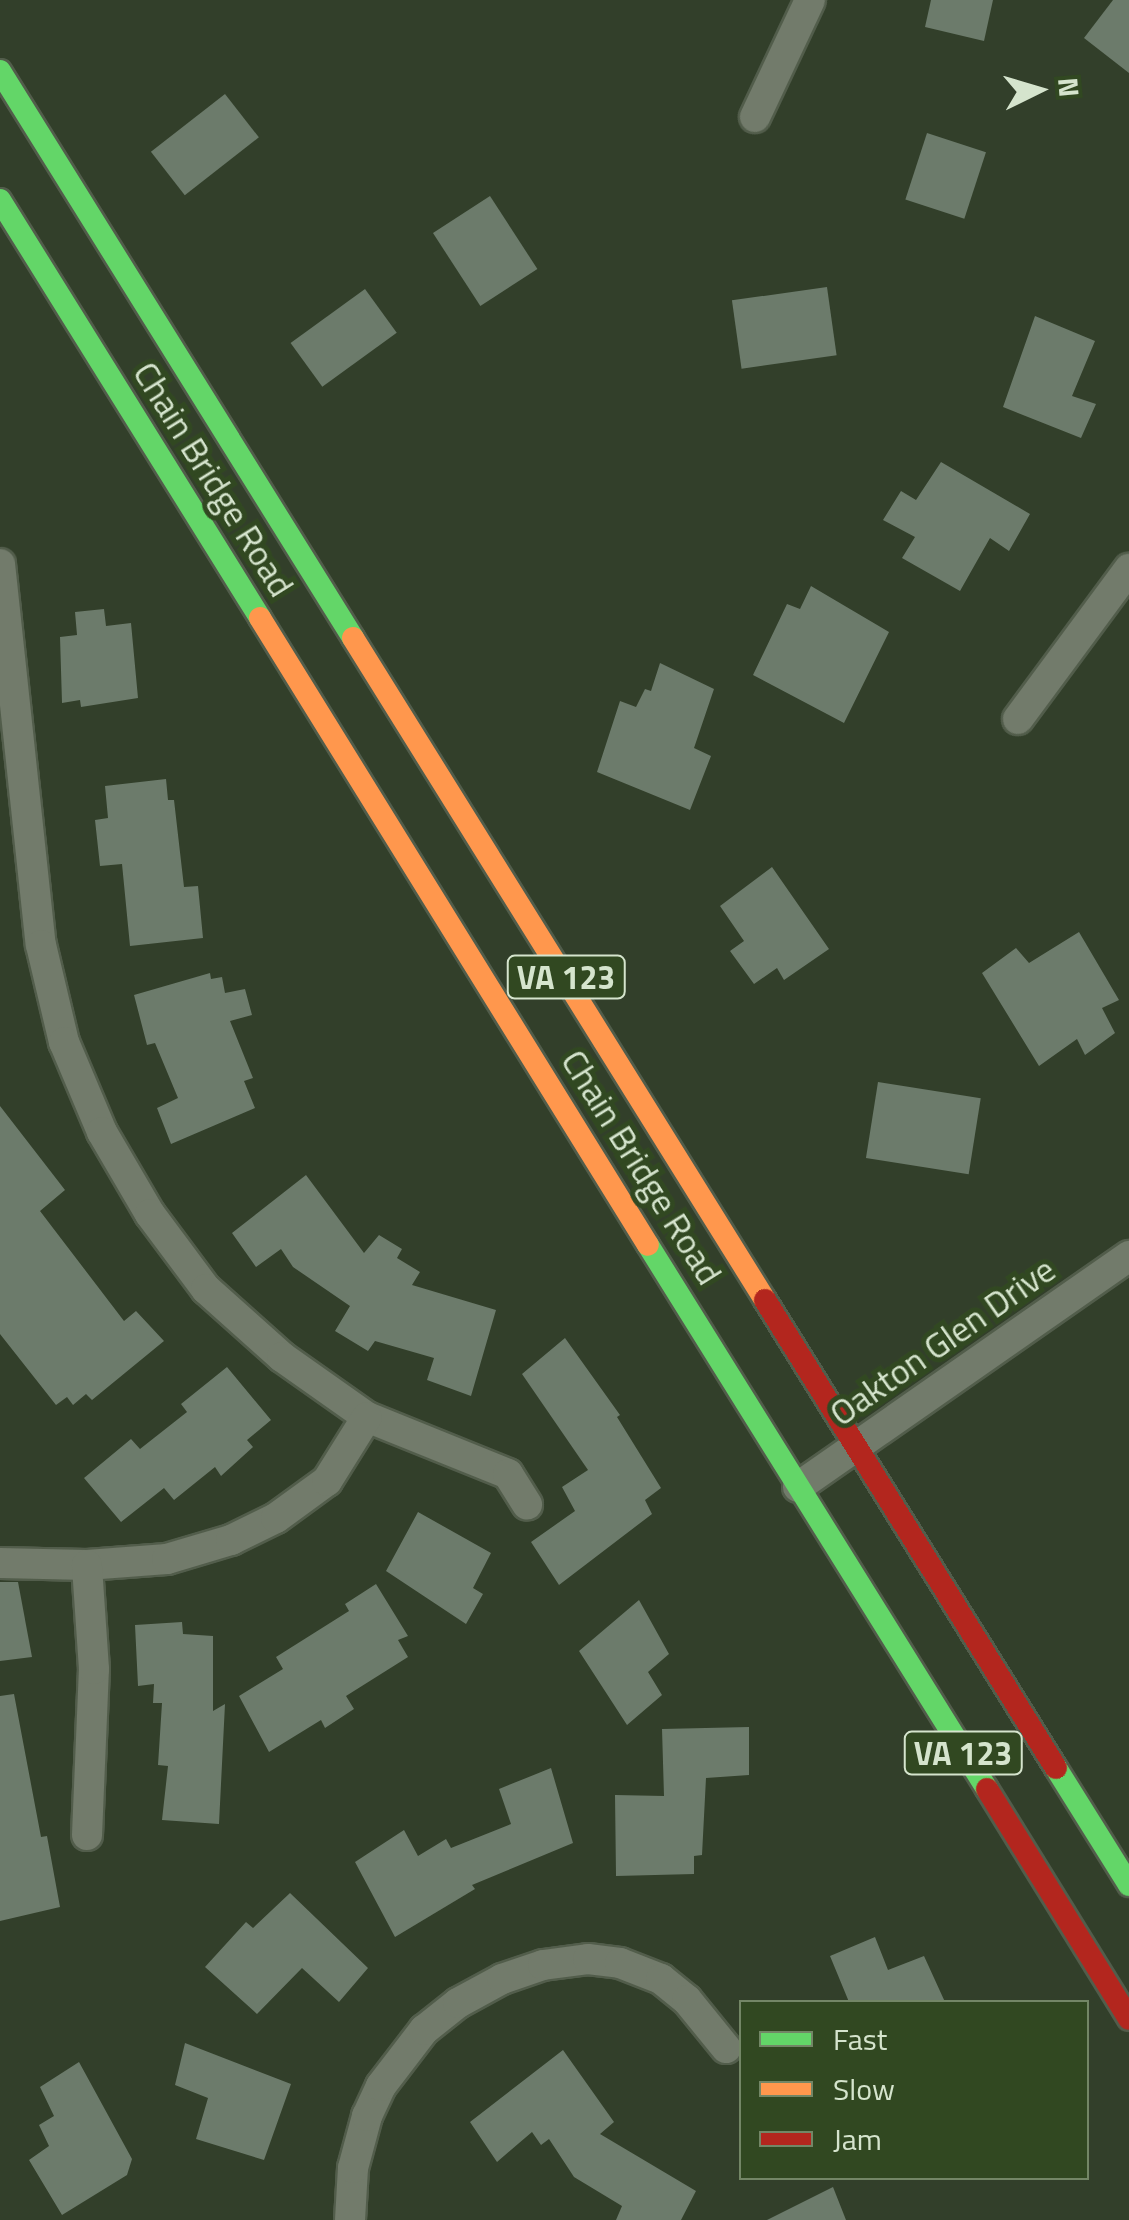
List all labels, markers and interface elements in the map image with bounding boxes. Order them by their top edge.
north arrow [989,40,1089,140]
text: N [1047,76,1092,99]
street label: Chain Bridge Road [125,354,303,604]
road number: VA 123 [506,950,626,1004]
street label: Chain Bridge Road [553,1042,731,1292]
street label: Oakton Glen Drive [821,1248,1063,1434]
road number: VA 123 [903,1726,1023,1780]
legend [739,2000,1089,2180]
text: Fast [833,2016,887,2062]
text: Slow [833,2066,895,2112]
text: Jam [833,2116,882,2162]

